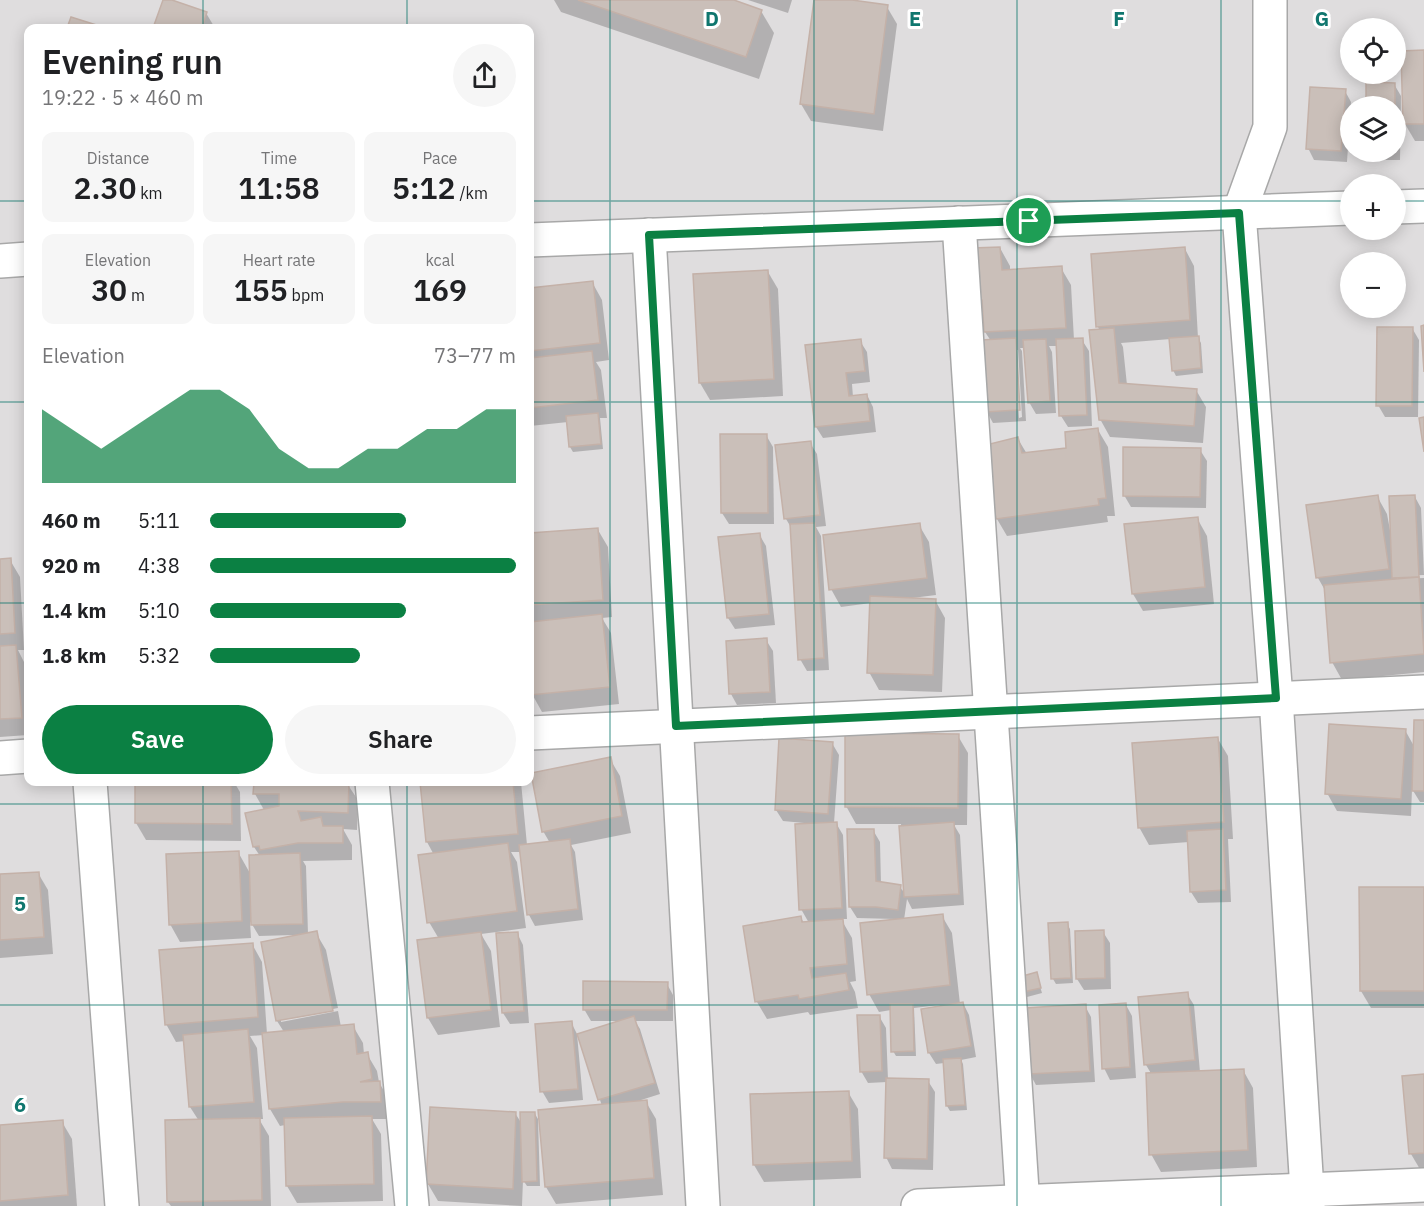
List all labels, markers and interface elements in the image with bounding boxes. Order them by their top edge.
text: D [705,5,719,32]
text: E [909,5,921,32]
text: F [1113,5,1125,32]
text: G [1315,5,1329,32]
map controls [1340,18,1406,318]
button: locate [1340,18,1406,84]
text: Evening run [42,40,223,83]
button: share [453,44,516,107]
text: 19:22 · 5 × 460 m [42,84,203,111]
button: layers [1340,96,1406,162]
text: Distance [87,148,149,168]
text: Time [261,148,297,168]
text: Pace [423,148,457,168]
text: 2.30 [73,168,136,207]
text: 11:58 [238,168,320,207]
text: 5:12 [392,168,456,207]
button: + [1340,174,1406,240]
text: km [136,183,163,203]
text: /km [456,183,488,203]
pin [1003,195,1054,246]
icon: arrive [1012,204,1045,237]
text: Elevation [85,250,151,270]
text: Heart rate [243,250,315,270]
text: kcal [425,250,455,270]
button: − [1340,252,1406,318]
text: 30 [91,270,127,309]
text: 155 [234,270,288,309]
text: 169 [413,270,467,309]
text: m [127,285,145,305]
text: bpm [288,285,324,305]
text: Elevation [42,342,125,369]
text: 73–77 m [434,342,516,369]
text: 460 m [42,507,101,534]
text: 5:11 [138,507,180,534]
text: 920 m [42,552,101,579]
text: 4:38 [138,552,180,579]
text: 1.4 km [42,597,106,624]
text: 5:10 [138,597,180,624]
text: 1.8 km [42,642,106,669]
text: 5:32 [138,642,180,669]
button: Save [42,705,273,774]
button: Share [285,705,516,774]
text: 5 [14,890,26,917]
text: 6 [14,1091,26,1118]

